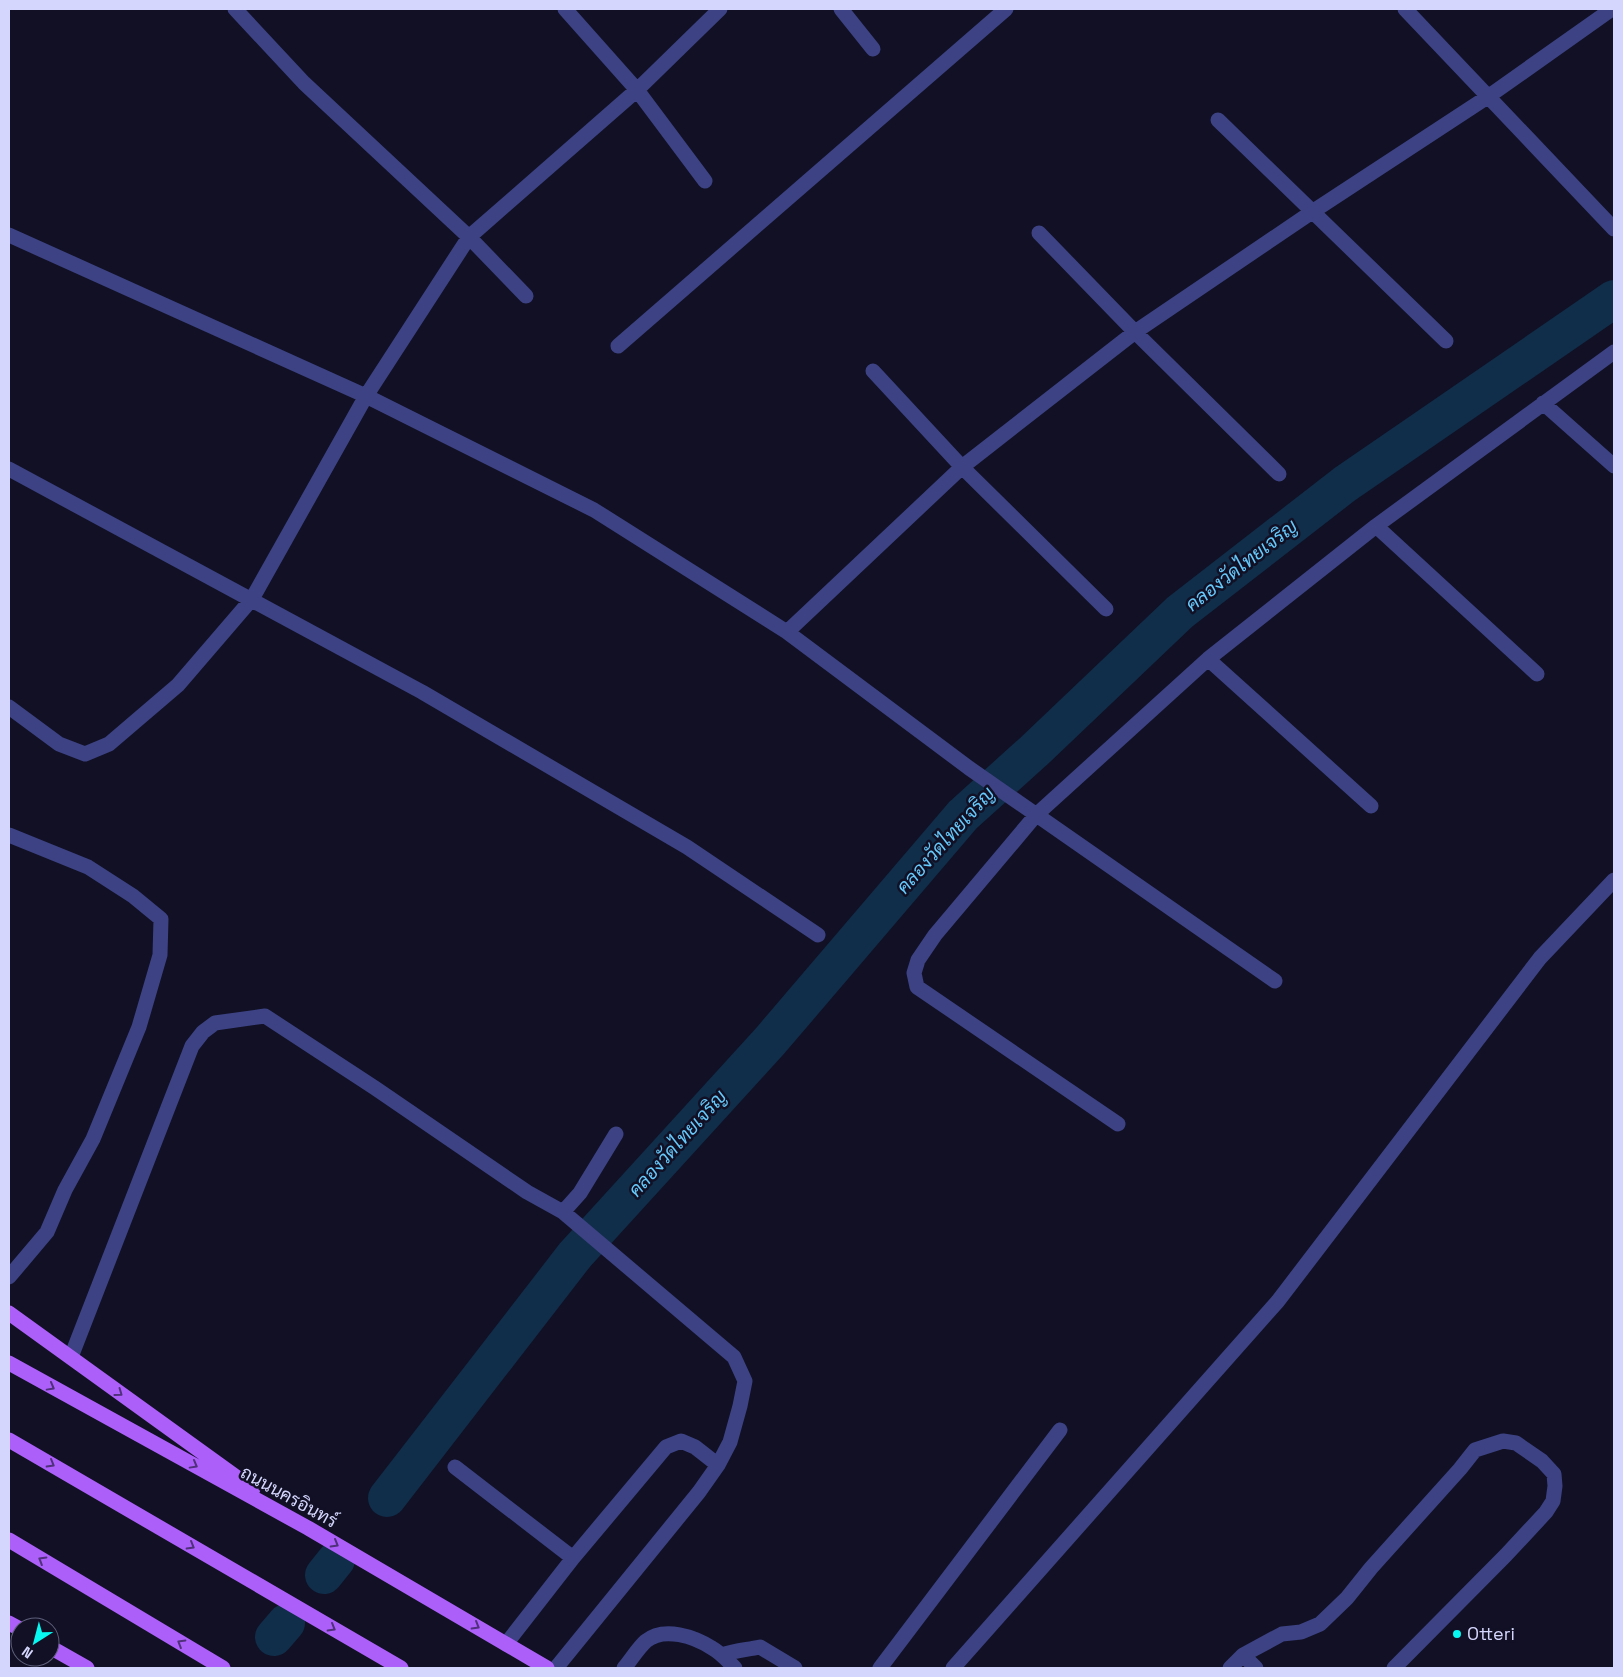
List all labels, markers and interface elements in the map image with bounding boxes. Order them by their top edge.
water label: คลองวัดไทยเจริญ [1180,514,1303,617]
water label: คลองวัดไทยเจริญ [891,781,1000,899]
water label: คลองวัดไทยเจริญ [623,1084,732,1202]
one-way arrow [46,1380,55,1390]
one-way arrow [113,1387,123,1396]
one-way arrow [45,1458,54,1468]
one-way arrow [188,1459,197,1469]
street label: ถนนนครอินทร์ [237,1460,342,1533]
one-way arrow [330,1538,339,1548]
one-way arrow [186,1540,195,1550]
one-way arrow [39,1556,48,1566]
north arrow [10,1617,60,1667]
one-way arrow [470,1620,479,1630]
one-way arrow [326,1621,335,1631]
place label: Otteri [1467,1622,1515,1645]
marker: Otteri [1451,1628,1463,1640]
one-way arrow [178,1640,187,1650]
text: N [18,1642,36,1663]

